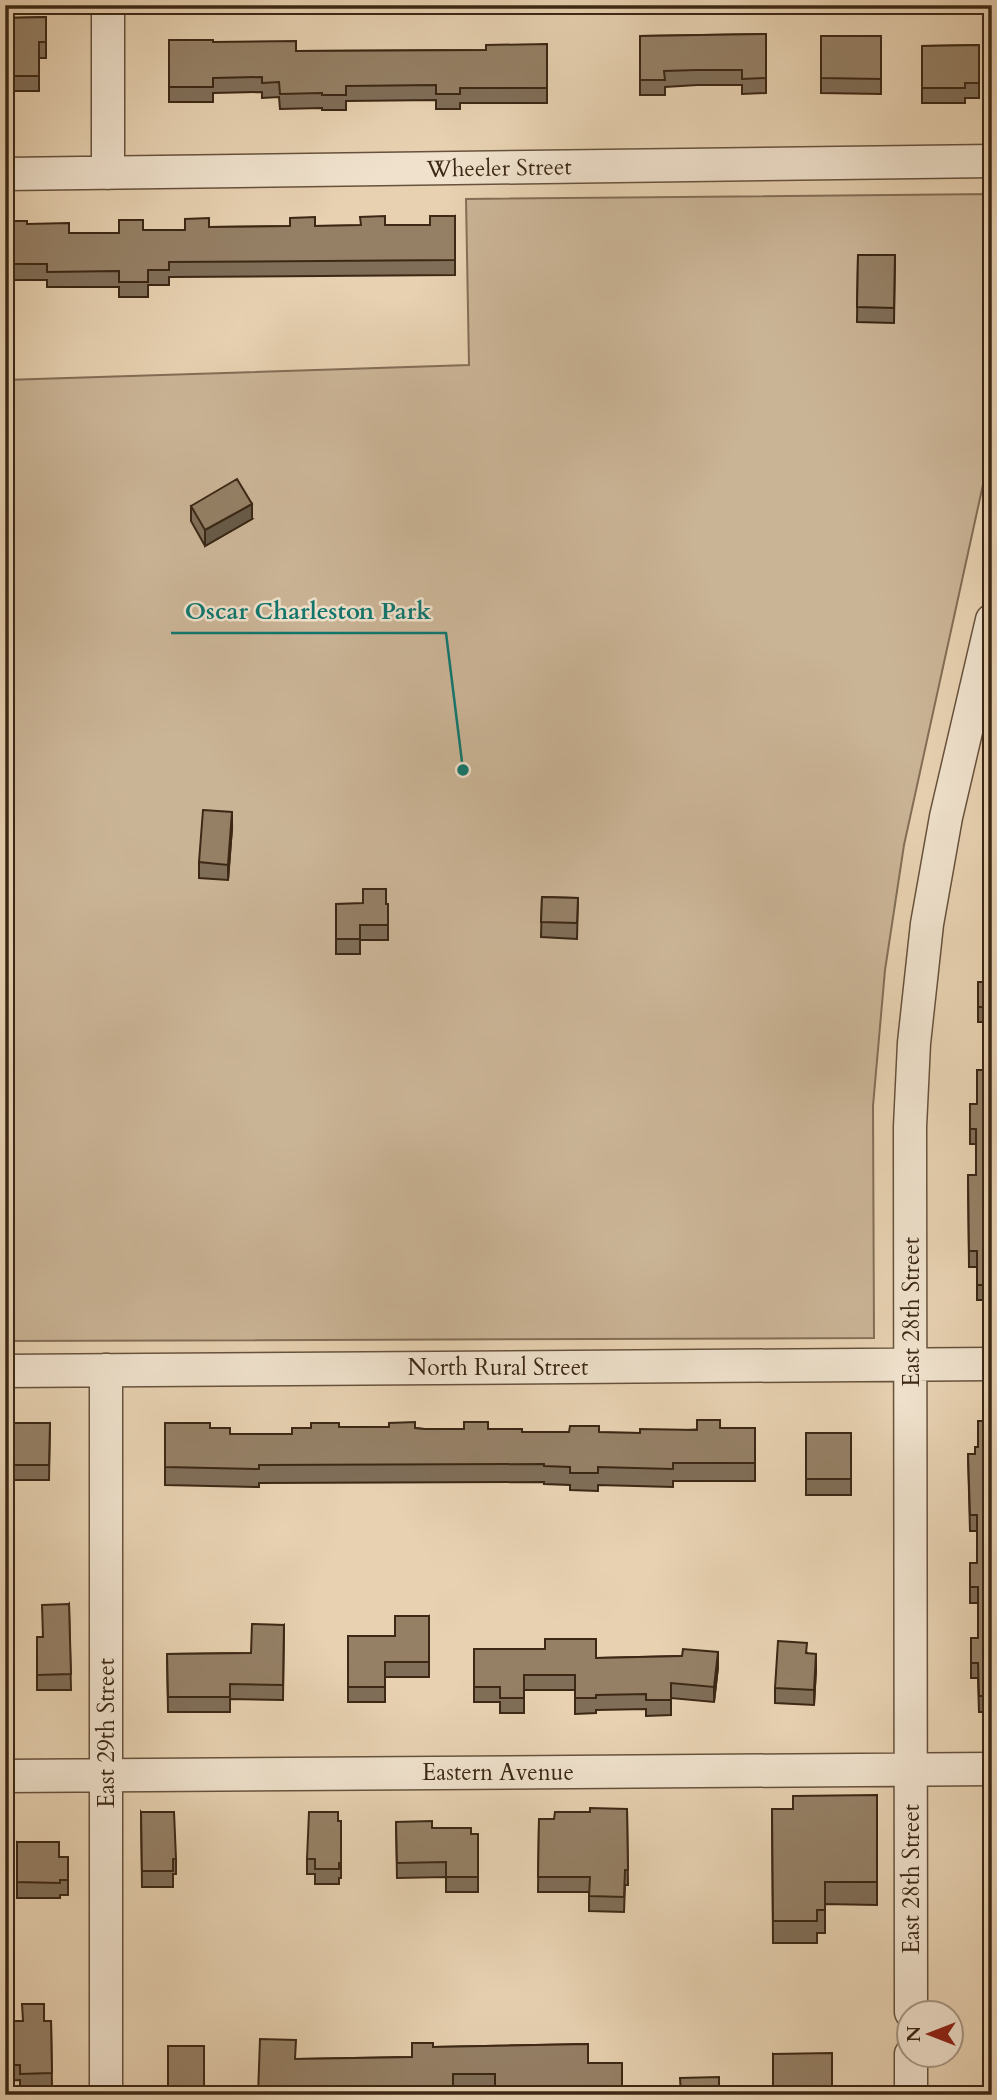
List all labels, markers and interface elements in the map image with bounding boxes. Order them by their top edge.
street label: Wheeler Street [425,151,572,185]
callout: Oscar Charleston Park [171,588,446,633]
text: Oscar Charleston Park [185,595,431,628]
street label: East 28th Street [896,1237,927,1387]
street label: North Rural Street [408,1352,588,1383]
street label: East 29th Street [91,1658,122,1808]
street label: Eastern Avenue [422,1757,574,1788]
street label: East 28th Street [896,1804,927,1954]
north arrow [895,1998,965,2068]
text: N [901,2025,927,2042]

